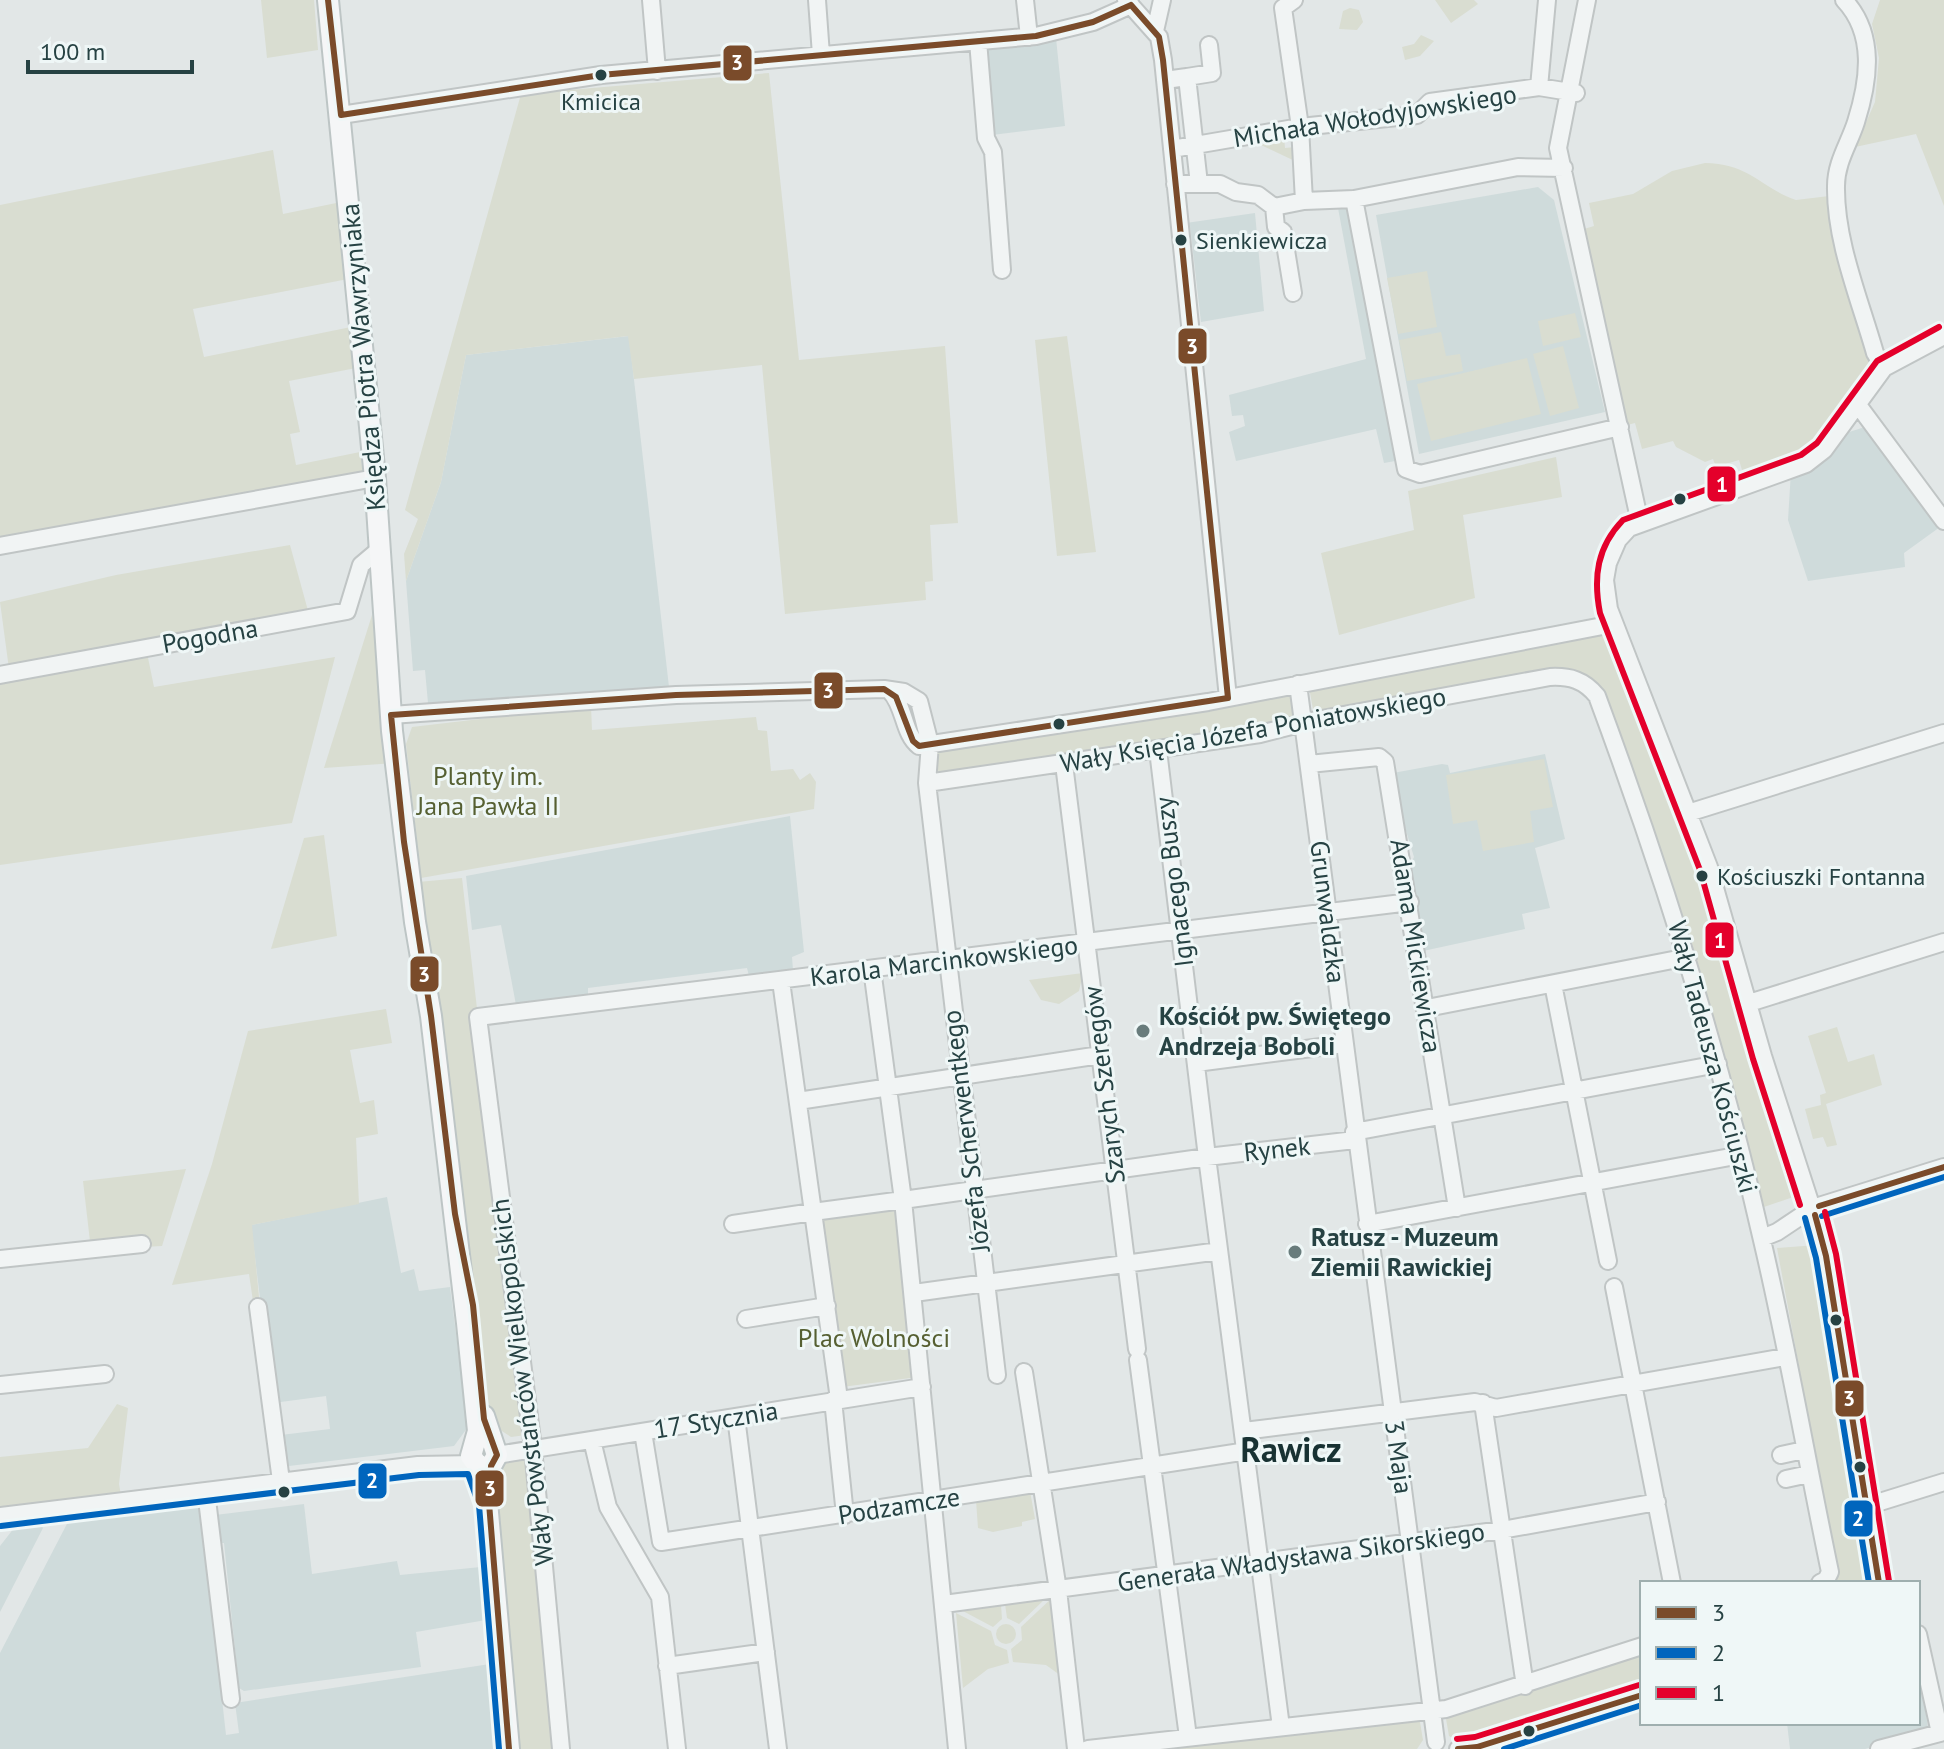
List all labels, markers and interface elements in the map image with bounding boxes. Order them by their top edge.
scale bar [28,24,192,74]
text: 100 m [40,36,105,67]
line badge: 3 [722,44,753,82]
text: 3 [731,48,743,76]
marker: Kmicica [593,67,609,83]
street label: Michała Wołodyjowskiego [1231,77,1519,154]
place label: Kmicica [561,86,641,117]
street label: Księdza Piotra Wawrzyniaka [333,202,392,512]
place label: Sienkiewicza [1196,225,1328,256]
marker: Sienkiewicza [1173,232,1189,248]
line badge: 3 [1177,327,1208,365]
text: 3 [1186,332,1198,360]
line badge: 1 [1706,465,1737,503]
text: 1 [1716,470,1728,498]
unlabelled marker [1672,491,1688,507]
street label: Pogodna [160,611,260,660]
line badge: 3 [813,671,844,710]
text: 3 [822,676,834,704]
street label: Wały Księcia Józefa Poniatowskiego [1057,679,1448,780]
unlabelled marker [1051,716,1067,732]
park label: Planty im. Jana Pawła II [416,759,559,822]
street label: Ignacego Buszy [1147,795,1200,969]
street label: Adama Mickiewicza [1383,836,1450,1055]
street label: Grunwaldzka [1303,839,1354,985]
place label: Kościuszki Fontanna [1717,861,1925,892]
marker: Kościuszki Fontanna [1694,868,1710,884]
street label: Wały Tadeusza Kościuszki [1661,917,1766,1197]
line badge: 1 [1704,921,1735,959]
text: 1 [1714,926,1726,954]
street label: Karola Marcinkowskiego [808,928,1080,993]
line badge: 3 [409,955,440,993]
text: 3 [418,960,430,988]
street label: Szarych Szeregów [1075,984,1132,1186]
place label: Kościół pw. Świętego Andrzeja Boboli [1159,999,1391,1062]
street label: Józefa Scherwentkego [934,1008,997,1255]
marker: Kościół pw. Świętego Andrzeja Boboli [1134,1022,1152,1040]
street label: Rynek [1242,1129,1312,1168]
street label: Wały Powstańców Wielkopolskich [483,1197,560,1567]
place label: Ratusz - Muzeum Ziemii Rawickiej [1311,1220,1499,1283]
marker: Ratusz - Muzeum Ziemii Rawickiej [1286,1243,1304,1261]
unlabelled marker [1828,1312,1844,1328]
park label: Plac Wolności [798,1321,950,1354]
line badge: 3 [1834,1379,1865,1418]
text: 3 [1843,1384,1855,1412]
street label: 17 Stycznia [651,1393,780,1446]
street label: 3 Maja [1378,1418,1421,1496]
district label: Rawicz [1240,1427,1342,1471]
unlabelled marker [1852,1459,1868,1475]
line badge: 2 [357,1462,388,1500]
text: 2 [366,1466,378,1494]
line badge: 3 [474,1469,505,1508]
text: 3 [484,1474,496,1502]
street label: Podzamcze [836,1480,962,1531]
unlabelled marker [276,1484,292,1500]
line badge: 2 [1843,1499,1874,1538]
text: 2 [1852,1504,1864,1532]
street label: Generała Władysława Sikorskiego [1115,1514,1487,1599]
legend [1640,1581,1920,1725]
text: 3 [1712,1597,1725,1628]
text: 2 [1712,1637,1725,1668]
text: 1 [1712,1677,1725,1708]
unlabelled marker [1521,1723,1537,1739]

